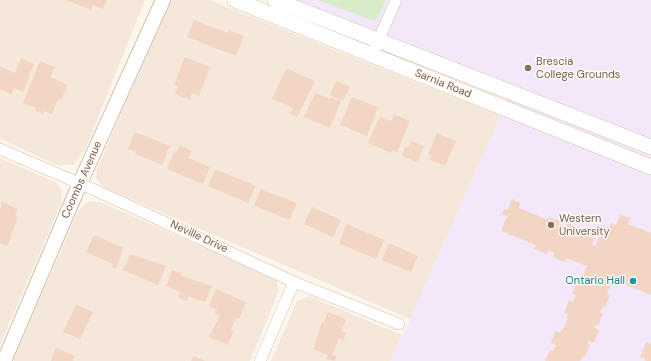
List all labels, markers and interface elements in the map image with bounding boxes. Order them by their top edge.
place label: Brescia College Grounds [536,55,620,81]
marker: Brescia College Grounds [523,63,533,73]
street label: Sarnia Road [413,67,473,101]
street label: Coombs Avenue [59,139,105,221]
place label: Western University [559,212,610,238]
street label: Neville Drive [168,218,230,256]
marker: Western University [546,220,556,230]
place label: Ontario Hall [565,274,625,288]
marker: Ontario Hall [628,276,638,286]

